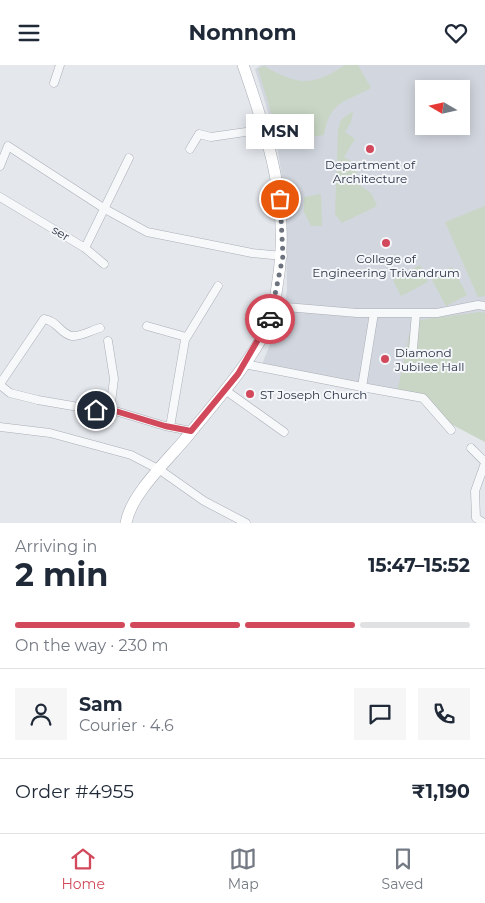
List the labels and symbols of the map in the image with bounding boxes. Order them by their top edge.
north arrow [415,80,470,135]
callout: MSN [246,114,314,149]
marker: Department of Architecture [364,143,376,155]
place label: Department of Architecture [325,157,416,186]
pin [259,178,301,220]
street label: ser [49,222,73,244]
marker: College of Engineering Trivandrum [380,237,392,249]
place label: College of Engineering Trivandrum [312,251,460,280]
courier [245,294,295,344]
place label: Diamond Jubilee Hall [394,345,465,374]
marker: Diamond Jubilee Hall [379,353,391,365]
place label: ST Joseph Church [260,387,367,402]
marker: ST Joseph Church [244,388,256,400]
pin [75,389,117,431]

